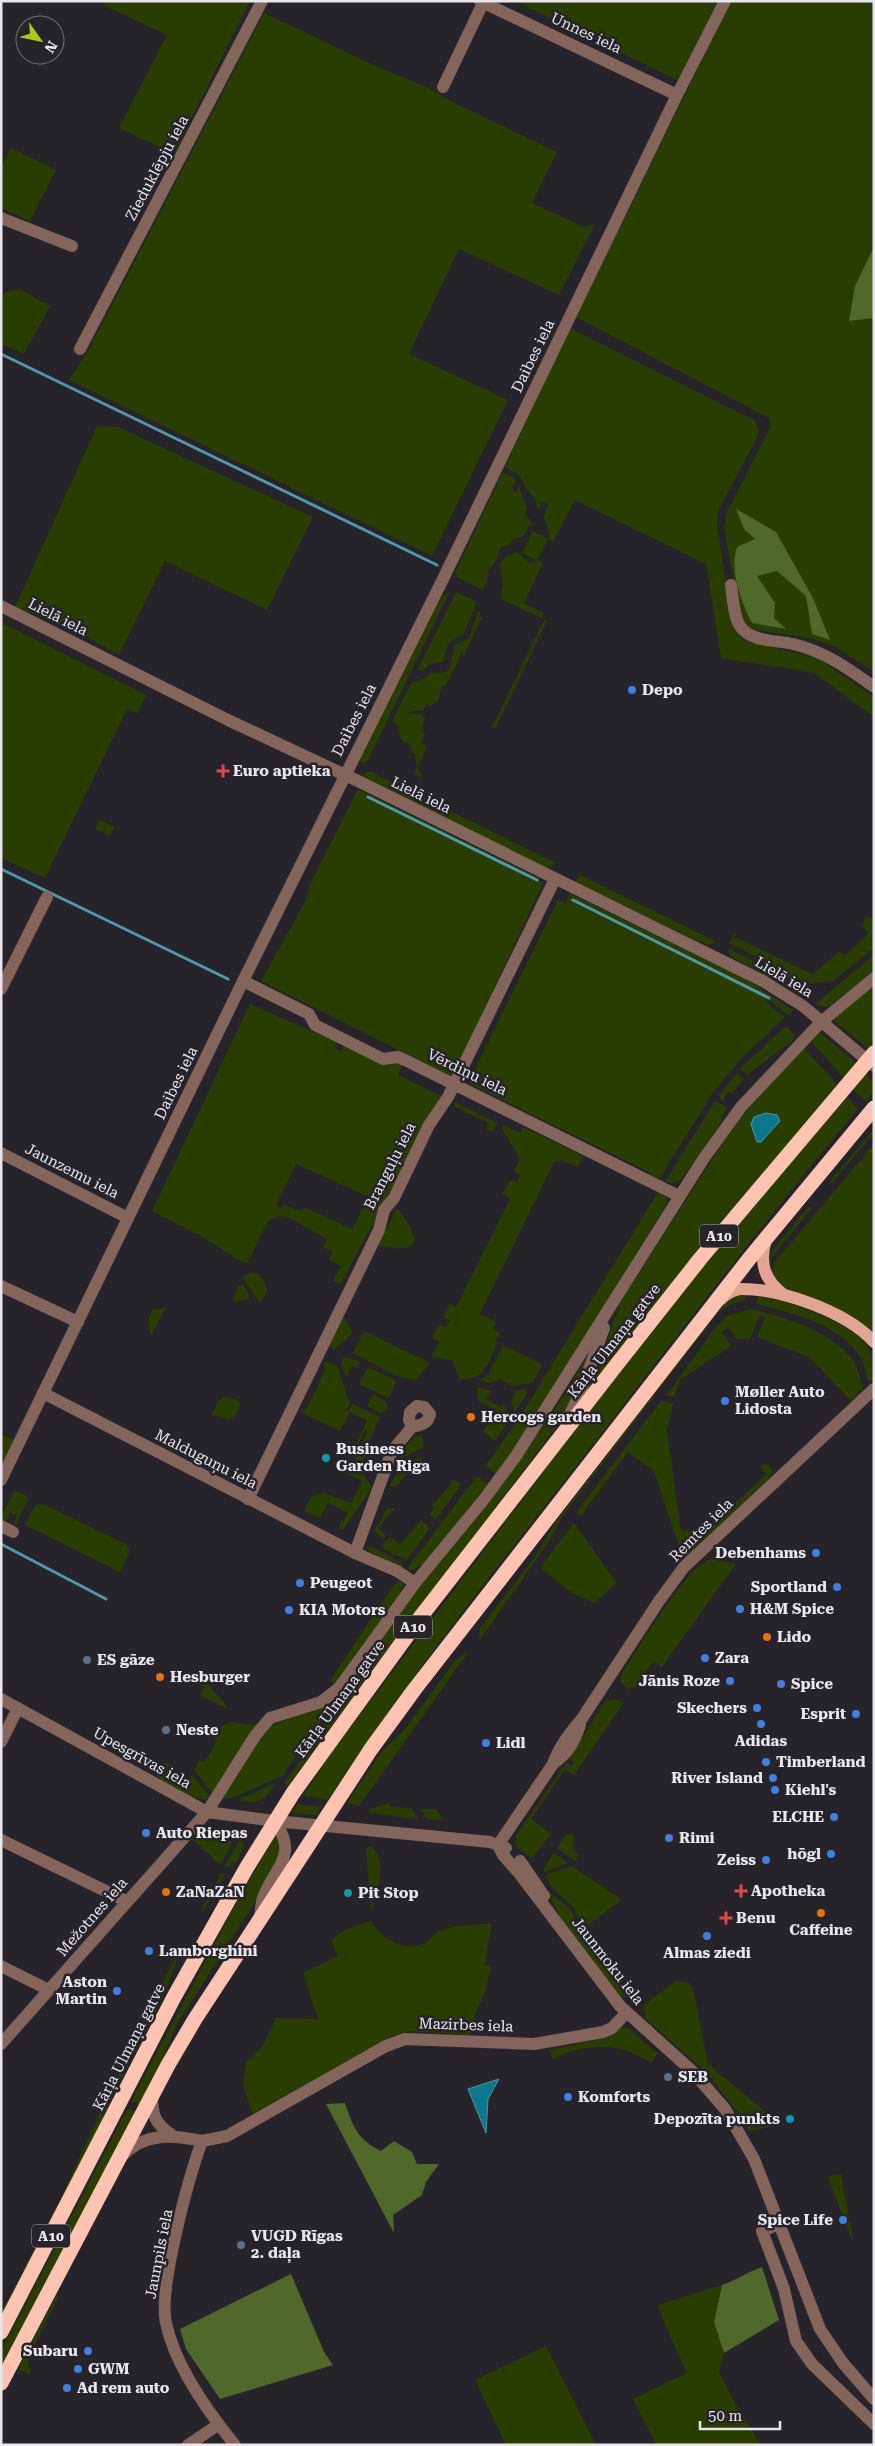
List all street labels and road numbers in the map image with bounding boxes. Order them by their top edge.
street label: Unnes iela [548,9,624,57]
street label: Zieduklēpju iela [122,112,192,224]
street label: Daibes iela [508,317,558,395]
street label: Lielā iela [25,594,91,640]
street label: Daibes iela [328,681,380,759]
street label: Lielā iela [388,773,454,817]
street label: Lielā iela [752,953,816,1001]
street label: Daibes iela [151,1044,201,1122]
street label: Vērdiņu iela [424,1045,510,1100]
street label: Branguļu iela [360,1120,421,1213]
street label: Jaunzemu iela [22,1140,122,1202]
road number: A10 [700,1224,738,1248]
street label: Kārļa Ulmaņa gatve [564,1280,665,1402]
street label: Malduguņu iela [152,1426,260,1493]
street label: Remtes iela [666,1495,736,1565]
road number: A10 [394,1615,432,1638]
street label: Kārļa Ulmaņa gatve [291,1637,389,1762]
street label: Upesgrīvas iela [90,1724,194,1792]
street label: Mežotnes iela [53,1874,131,1960]
street label: Jaunmoku iela [568,1914,648,2008]
street label: Kārļa Ulmaņa gatve [89,1980,170,2114]
street label: Mazirbes iela [418,2014,514,2036]
street label: Jaunpils iela [141,2208,177,2300]
road number: A10 [32,2224,70,2248]

